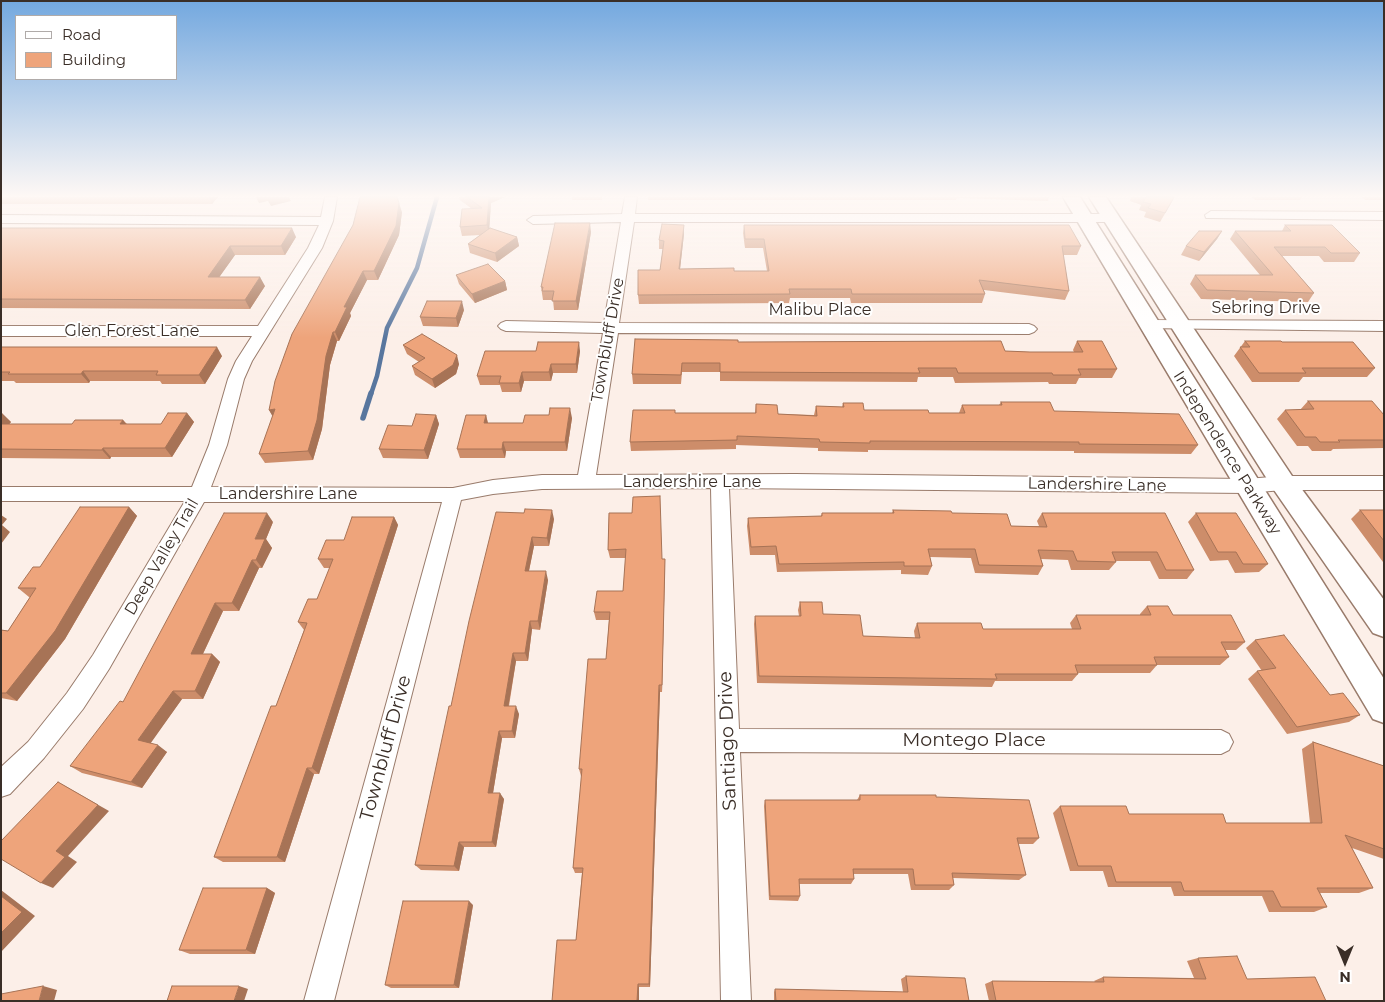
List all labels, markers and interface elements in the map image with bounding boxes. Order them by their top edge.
legend [15,15,178,80]
text: Road [62,25,101,44]
text: Building [62,50,126,69]
street label: Townbluff Drive [588,276,628,404]
street label: Sebring Drive [1212,298,1320,318]
street label: Malibu Place [769,300,871,320]
street label: Glen Forest Lane [65,321,199,341]
street label: Independence Parkway [1169,368,1285,538]
street label: Landershire Lane [623,472,761,492]
street label: Landershire Lane [1027,474,1167,496]
street label: Landershire Lane [219,484,357,504]
street label: Deep Valley Trail [121,495,203,619]
street label: Santiago Drive [714,671,742,811]
street label: Townbluff Drive [356,673,416,823]
street label: Montego Place [902,729,1046,751]
north arrow [1320,937,1370,987]
text: N [1339,968,1351,986]

